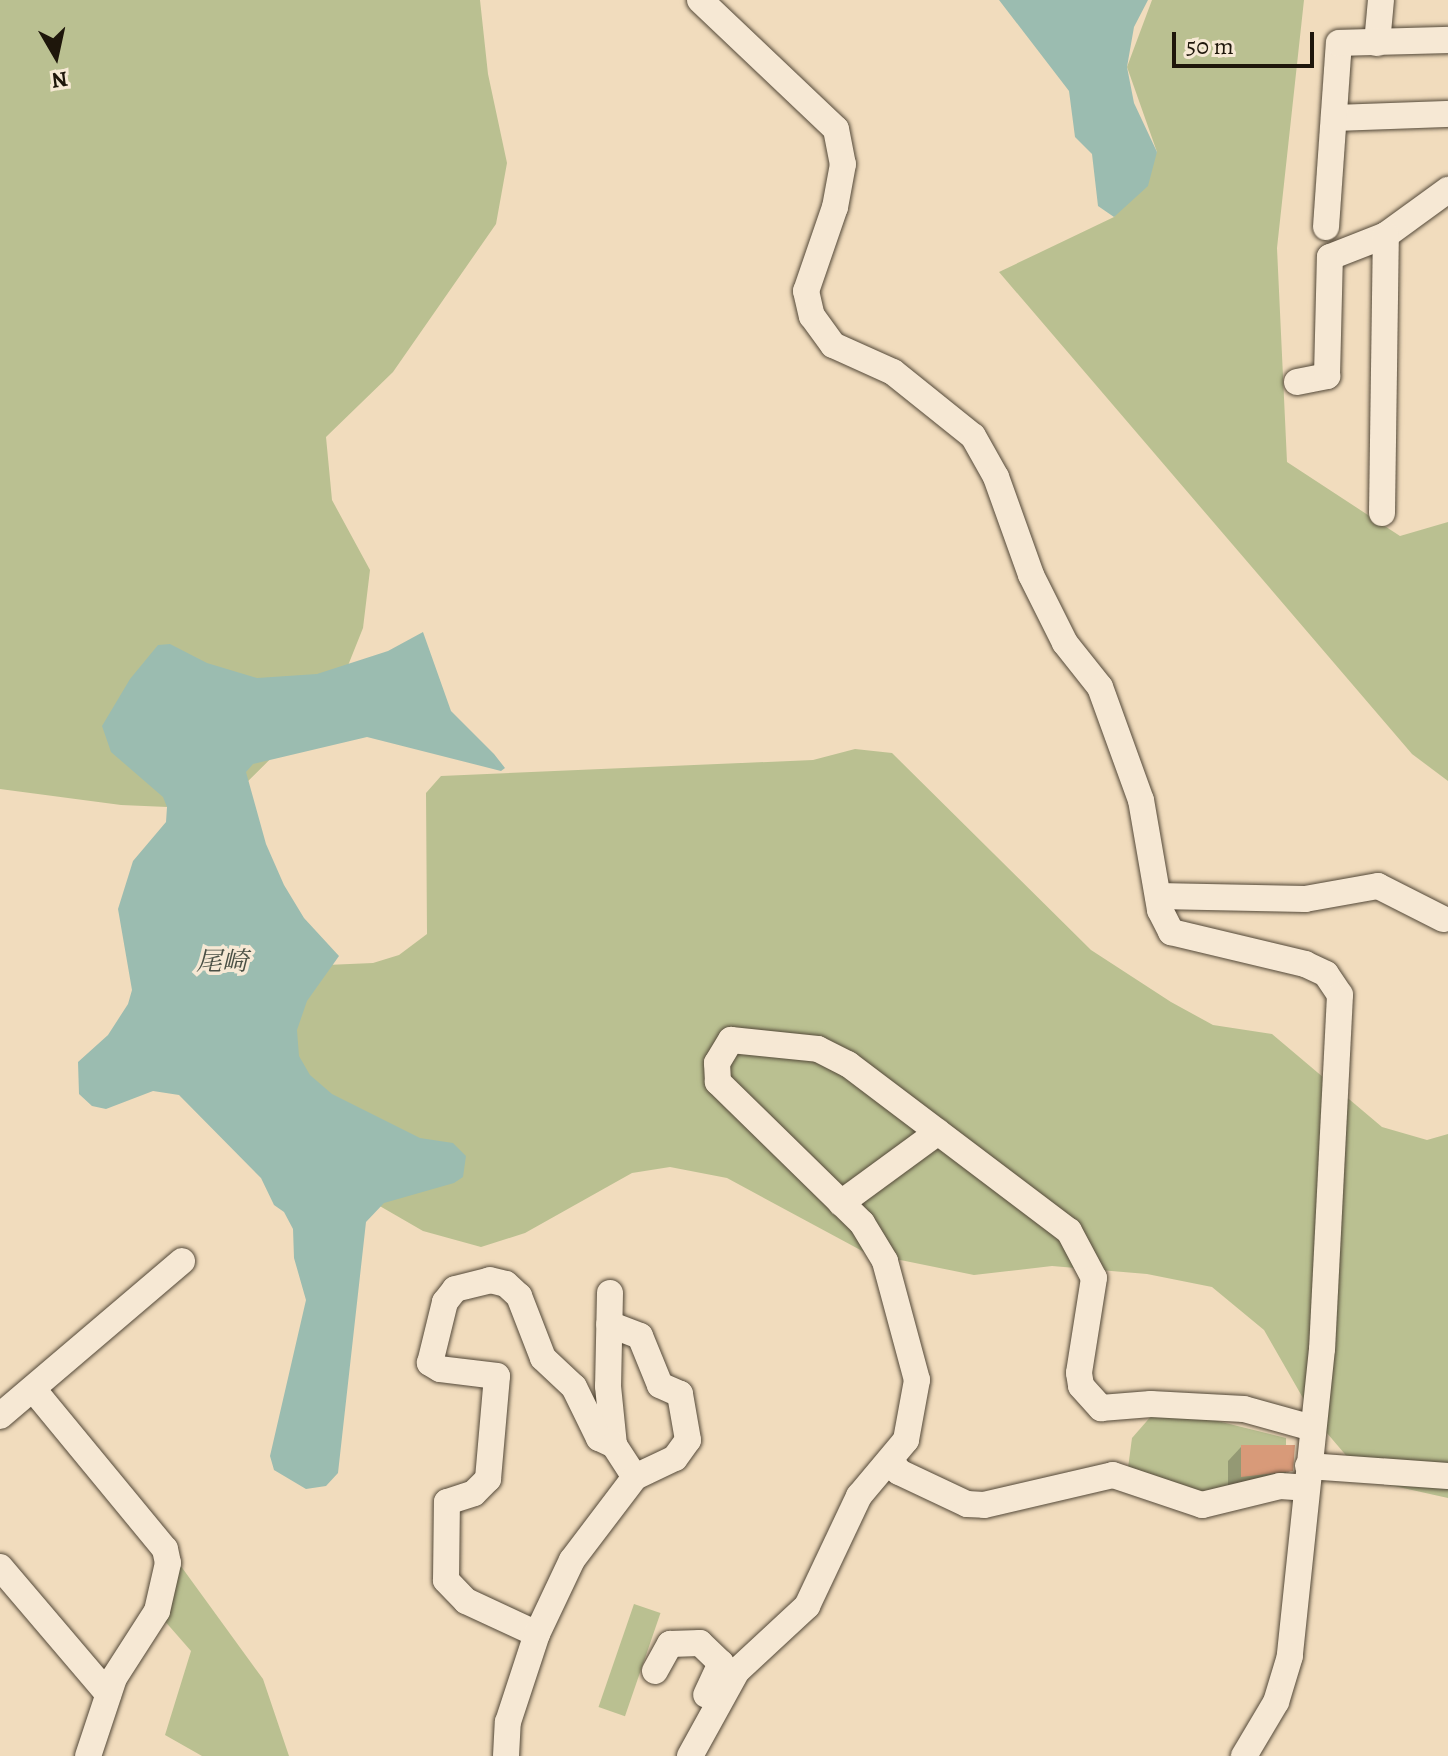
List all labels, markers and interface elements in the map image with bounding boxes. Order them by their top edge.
north arrow [16,16,96,96]
scale bar [1176,16,1318,66]
text: 50 m [1186,30,1234,62]
text: N [49,64,70,96]
water label: 尾崎 [196,946,248,978]

